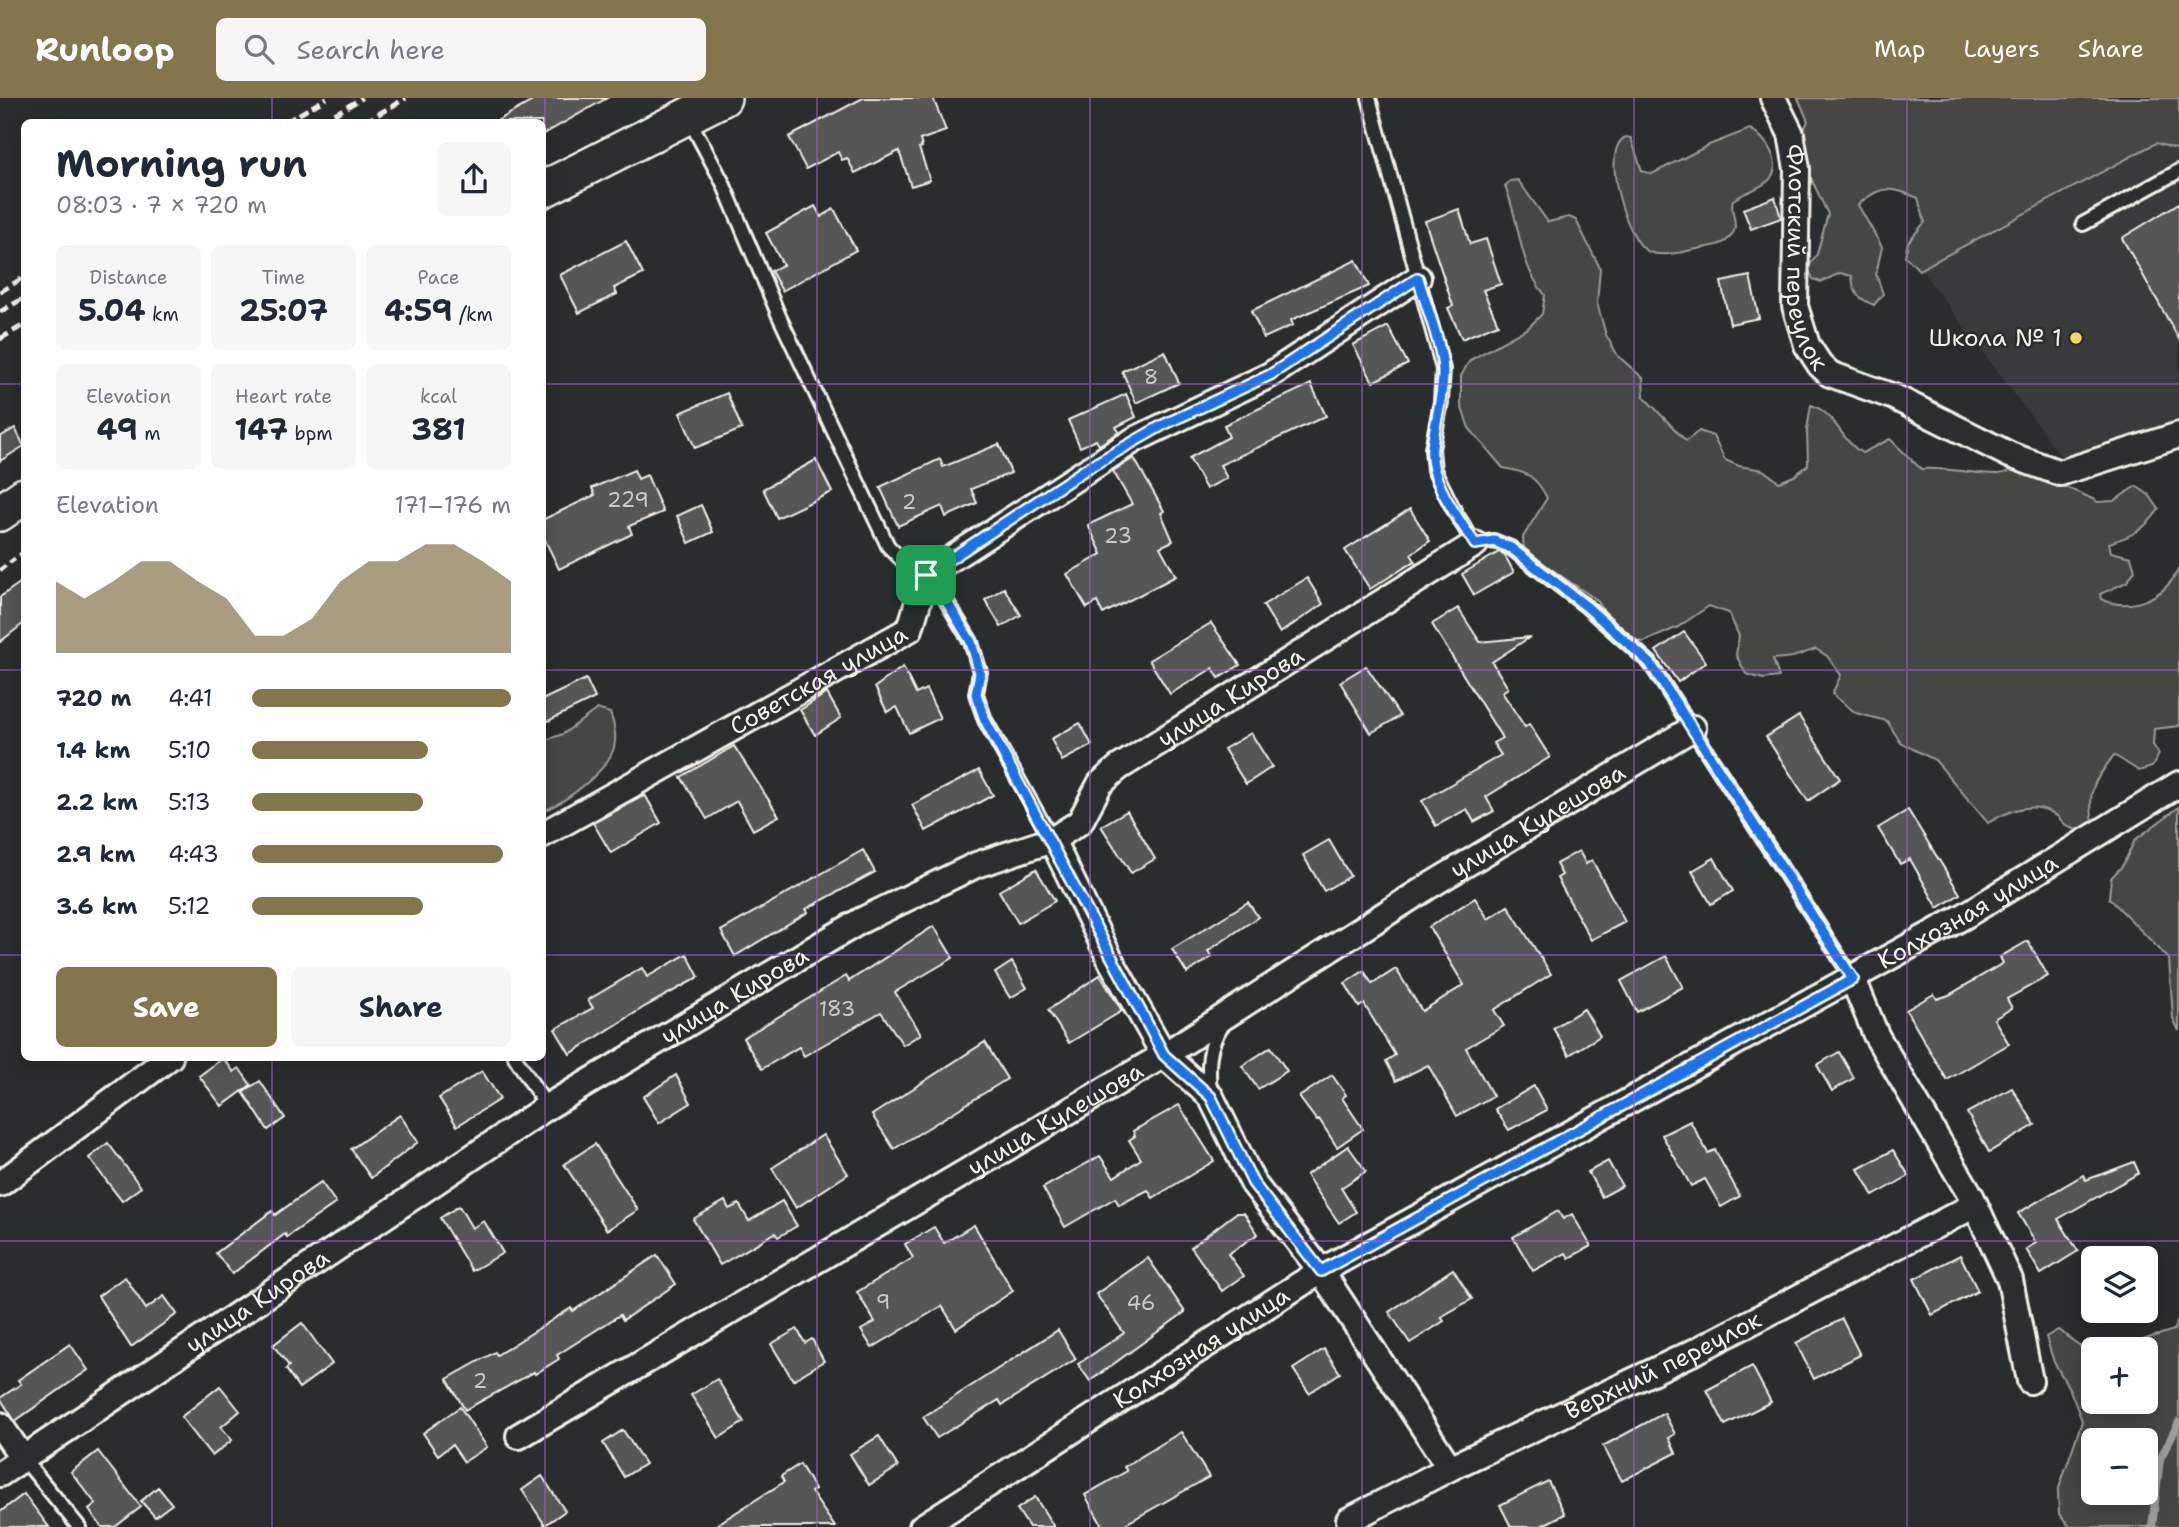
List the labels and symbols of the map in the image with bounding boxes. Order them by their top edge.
street label: Флотский переулок [1777,142,1836,377]
place label: Школа № 1 [1929,322,2062,354]
marker: Школа № 1 [2068,330,2084,346]
house number: 8 [1144,363,1158,391]
house number: 229 [607,486,649,514]
house number: 2 [902,488,916,516]
house number: 23 [1104,522,1132,550]
pin [896,545,956,605]
street label: Советская улица [724,618,913,743]
street label: улица Кирова [1152,639,1310,755]
street label: улица Кулешова [1444,756,1631,886]
street label: Колхозная улица [1872,846,2064,977]
street label: улица Кирова [655,939,815,1052]
house number: 183 [819,995,855,1023]
street label: улица Кулешова [962,1055,1149,1183]
street label: улица Кирова [179,1242,336,1361]
street label: Колхозная улица [1107,1279,1296,1416]
house number: 9 [876,1288,890,1316]
house number: 46 [1127,1289,1156,1317]
street label: Верхний переулок [1559,1304,1767,1427]
house number: 2 [473,1367,487,1395]

